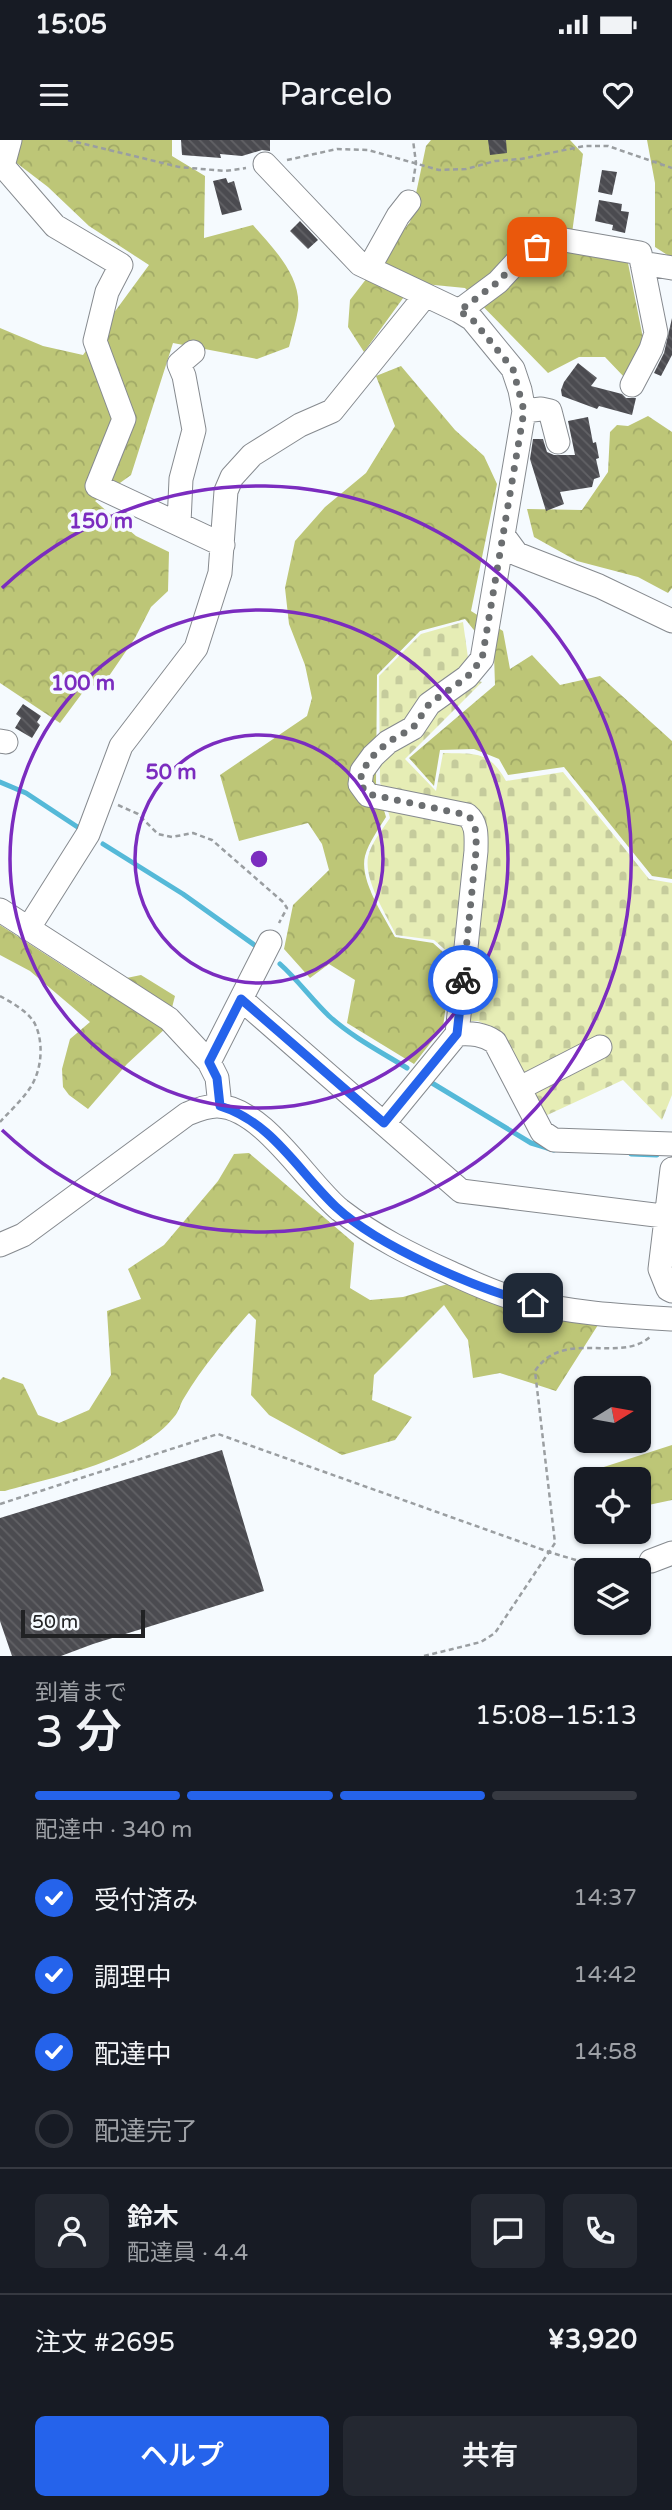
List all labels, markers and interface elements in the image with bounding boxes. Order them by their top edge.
text: 15:05 [35,9,107,40]
icon: menu [35,76,73,114]
text: Parcelo [280,76,392,114]
icon: heart [599,76,637,114]
pin [507,217,567,277]
icon: bag [518,228,556,266]
text: 150 m [69,509,133,534]
text: 100 m [51,671,115,696]
text: 50 m [145,760,197,785]
centre of rings [247,847,271,871]
courier [428,945,498,1015]
icon: bike [444,961,482,999]
pin [503,1273,563,1333]
icon: home [514,1284,552,1322]
north arrow [574,1376,651,1452]
map controls [574,1376,651,1635]
button: locate [574,1467,651,1544]
button: layers [574,1558,651,1635]
scale bar [21,1607,145,1639]
text: 50 m [32,1611,78,1633]
text: 到着まで [35,1679,127,1707]
text: 15:08–15:13 [475,1700,637,1731]
text: 3 分 [35,1705,122,1760]
text: 配達中 · 340 m [35,1816,192,1844]
icon: check [35,1879,73,1917]
text: 14:37 [573,1884,637,1912]
text: 受付済み [94,1885,198,1916]
icon: check [35,1956,73,1994]
text: 14:42 [573,1961,637,1989]
text: 調理中 [94,1962,172,1993]
icon: check [35,2033,73,2071]
text: 14:58 [573,2038,637,2066]
text: 配達中 [94,2039,172,2070]
text: 配達完了 [94,2116,198,2147]
button: person [35,2194,109,2268]
button: chat [471,2194,545,2268]
button: phone [563,2194,637,2268]
text: 鈴木 [127,2202,179,2233]
text: 配達員 · 4.4 [127,2239,248,2267]
text: ¥3,920 [548,2324,637,2355]
text: 注文 #2695 [35,2327,175,2358]
button: ヘルプ [35,2416,329,2496]
button: 共有 [343,2416,637,2496]

